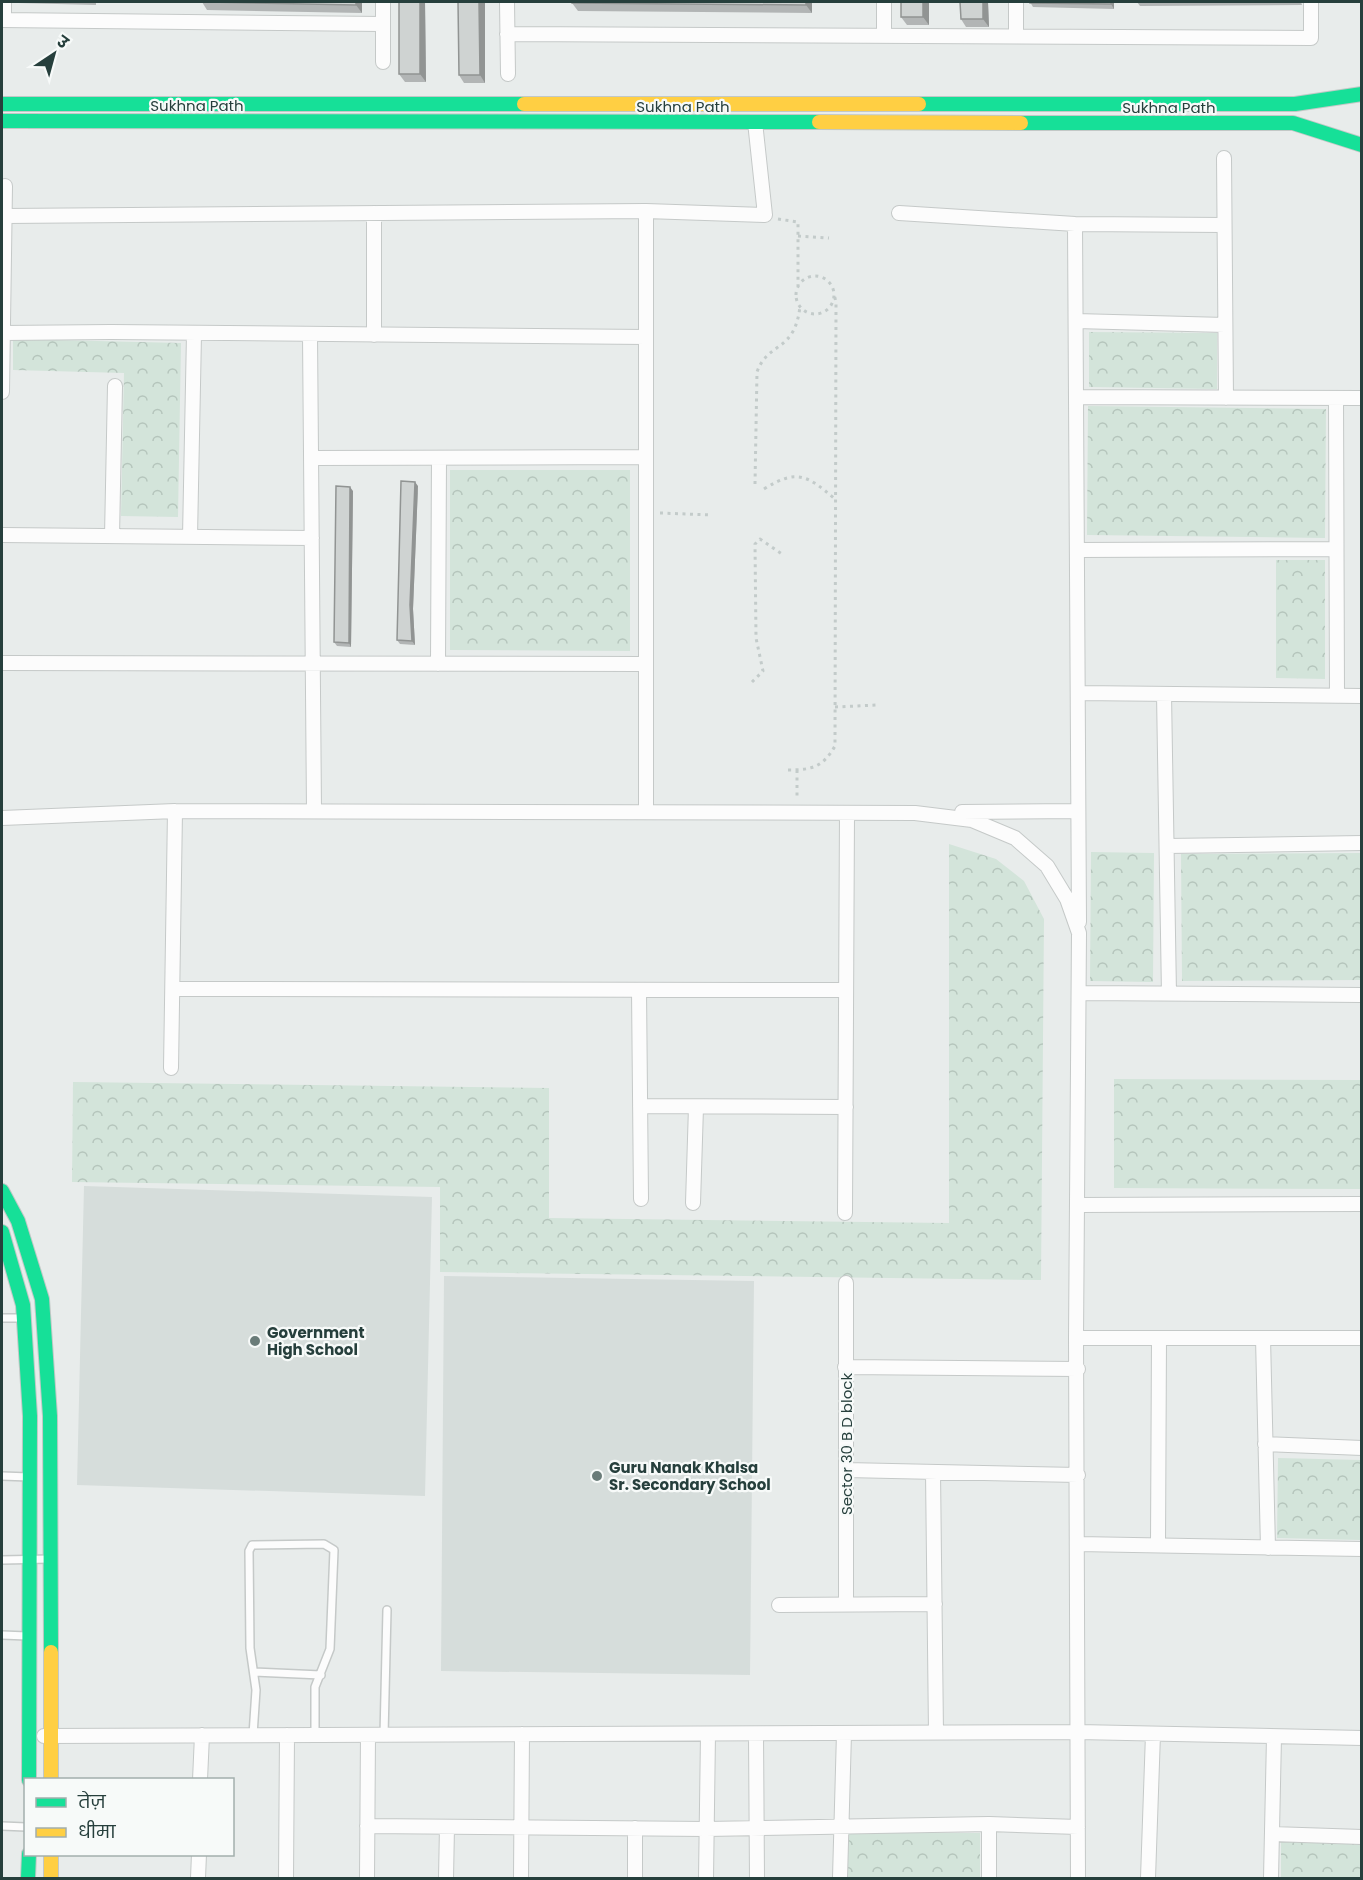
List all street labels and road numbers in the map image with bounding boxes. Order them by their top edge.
street label: Sukhna Path [150,95,244,116]
street label: Sukhna Path [636,96,730,117]
street label: Sukhna Path [1122,97,1216,118]
street label: Sector 30 B D block [836,1373,857,1515]

